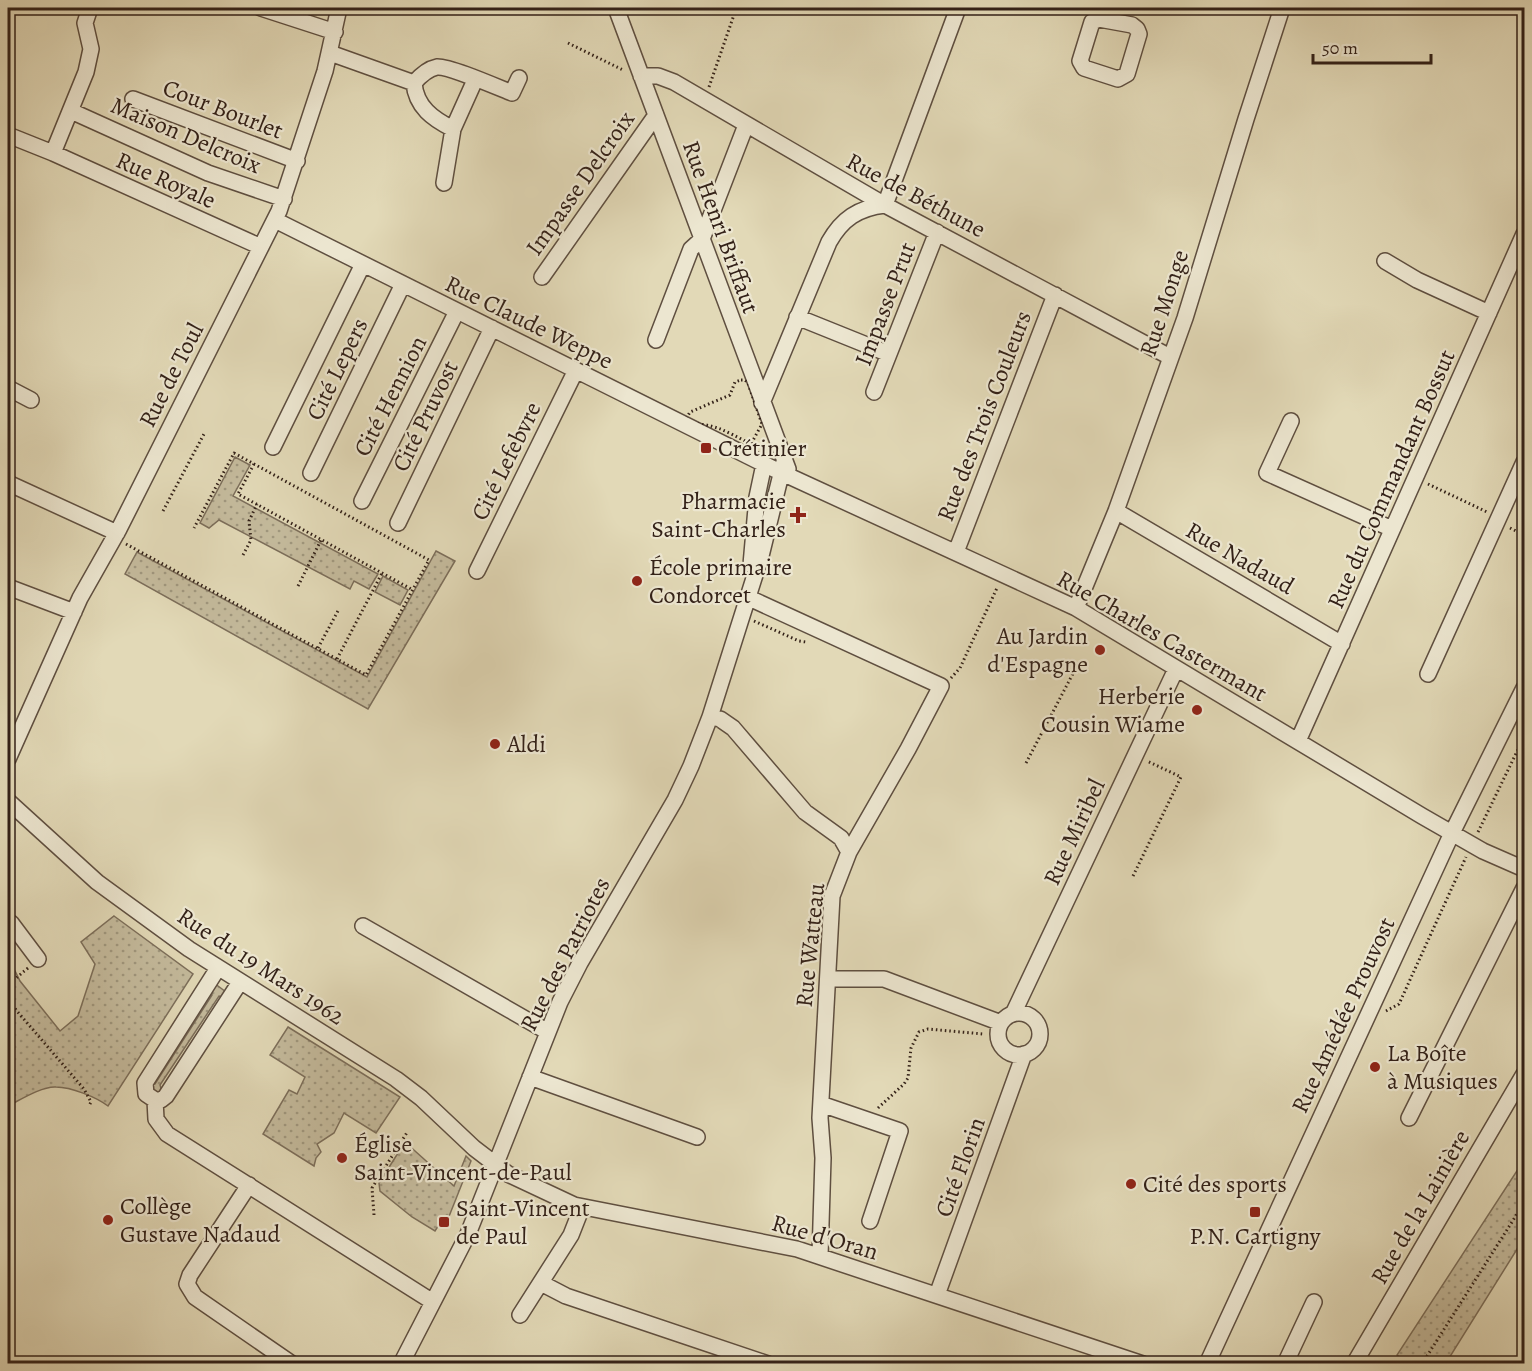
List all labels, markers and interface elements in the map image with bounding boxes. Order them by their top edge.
scale bar [1313,27,1432,65]
text: 50 m [1322,36,1358,60]
street label: Cour Bourlet [158,71,288,147]
street label: Maison Delcroix [106,89,267,181]
street label: Impasse Delcroix [518,104,642,262]
street label: Rue Henri Briffaut [675,136,767,318]
street label: Rue Royale [111,144,221,216]
street label: Rue de Béthune [841,145,991,245]
street label: Impasse Prut [847,237,923,370]
street label: Rue Monge [1132,246,1196,360]
street label: Rue Claude Weppe [440,267,618,377]
street label: Rue des Trois Couleurs [929,306,1039,526]
street label: Cité Lepers [299,313,375,425]
street label: Rue de Toul [131,317,211,433]
street label: Cité Hennion [346,330,434,462]
street label: Rue du Commandant Bossut [1319,345,1463,613]
street label: Cité Pruvost [384,355,466,477]
street label: Cité Lefebvre [464,396,548,526]
place label: Crétinier [718,432,807,464]
marker: Crétinier [699,441,713,455]
place label: Pharmacie Saint-Charles [651,485,786,545]
marker: Pharmacie Saint-Charles [791,508,805,522]
street label: Rue Nadaud [1180,514,1300,602]
place label: École primaire Condorcet [649,551,792,611]
street label: Rue Charles Castermant [1051,563,1273,709]
marker: École primaire Condorcet [630,574,644,588]
place label: Au Jardin d'Espagne [987,620,1088,680]
marker: Au Jardin d'Espagne [1093,643,1107,657]
place label: Herberie Cousin Wiame [1041,680,1185,740]
marker: Herberie Cousin Wiame [1190,703,1204,717]
place label: Aldi [506,728,546,760]
marker: Aldi [488,737,502,751]
street label: Rue Miribel [1035,773,1113,890]
street label: Rue des Patriotes [512,872,618,1036]
street label: Rue Watteau [788,881,832,1009]
street label: Rue du 19 Mars 1962 [171,900,351,1032]
street label: Rue Amédée Prouvost [1284,912,1402,1118]
place label: La Boîte à Musiques [1387,1037,1498,1097]
marker: La Boîte à Musiques [1368,1060,1382,1074]
street label: Cité Florin [927,1113,993,1221]
street label: Rue de la Lainière [1363,1124,1477,1290]
place label: Église Saint-Vincent-de-Paul [354,1128,572,1188]
marker: Église Saint-Vincent-de-Paul [335,1151,349,1165]
place label: Cité des sports [1143,1168,1287,1200]
marker: Cité des sports [1124,1177,1138,1191]
place label: Collège Gustave Nadaud [120,1190,281,1250]
place label: Saint-Vincent de Paul [456,1192,590,1252]
marker: P.N. Cartigny [1248,1205,1262,1219]
street label: Rue d'Oran [768,1207,882,1267]
marker: Collège Gustave Nadaud [101,1213,115,1227]
marker: Saint-Vincent de Paul [437,1215,451,1229]
place label: P.N. Cartigny [1189,1220,1321,1252]

